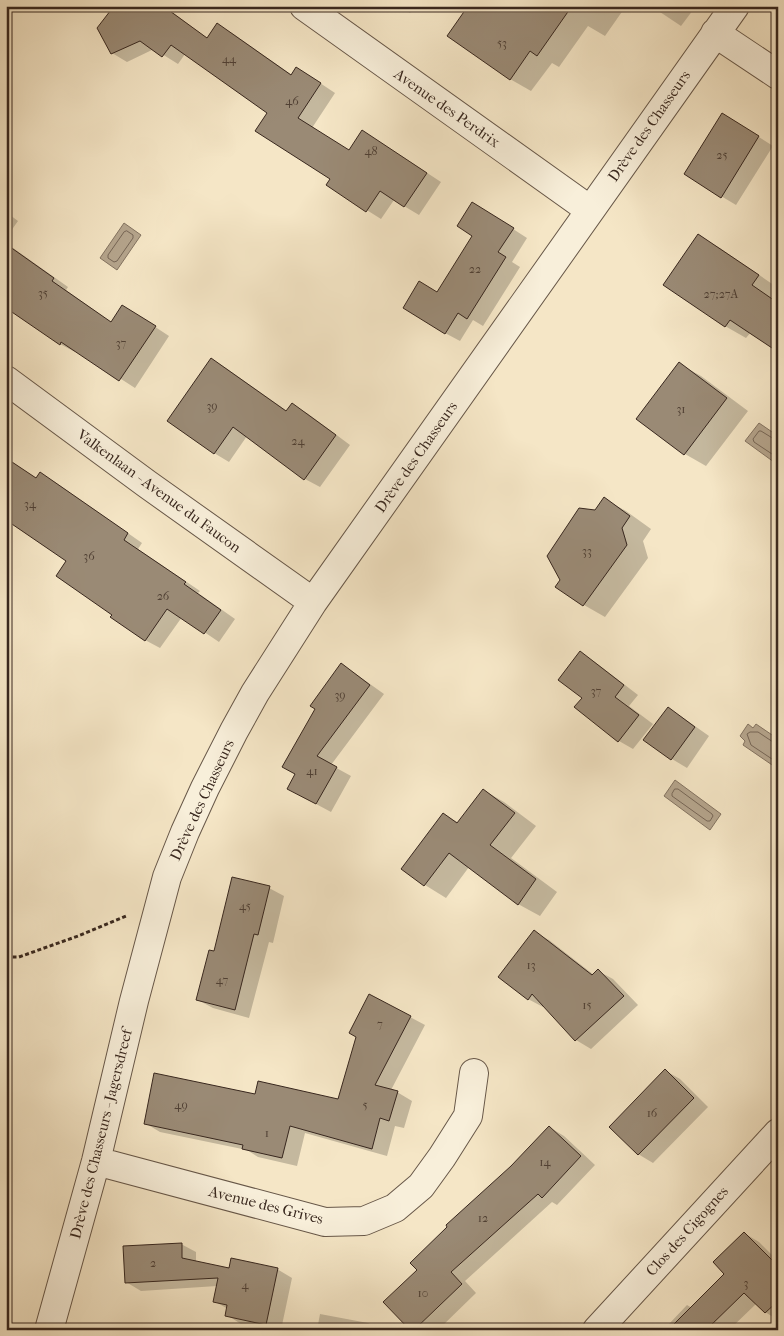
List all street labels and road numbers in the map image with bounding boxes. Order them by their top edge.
street label: Avenue des Perdrix [390,64,504,151]
street label: Drève des Chasseurs [604,67,694,185]
street label: Drève des Chasseurs [371,398,461,516]
street label: Valkenlaan - Avenue du Faucon [73,425,245,557]
street label: Drève des Chasseurs [166,736,238,863]
street label: Drève des Chasseurs - Jagersdreef [66,1024,137,1241]
street label: Avenue des Grives [206,1182,326,1228]
street label: Clos des Cigognes [642,1182,732,1280]

